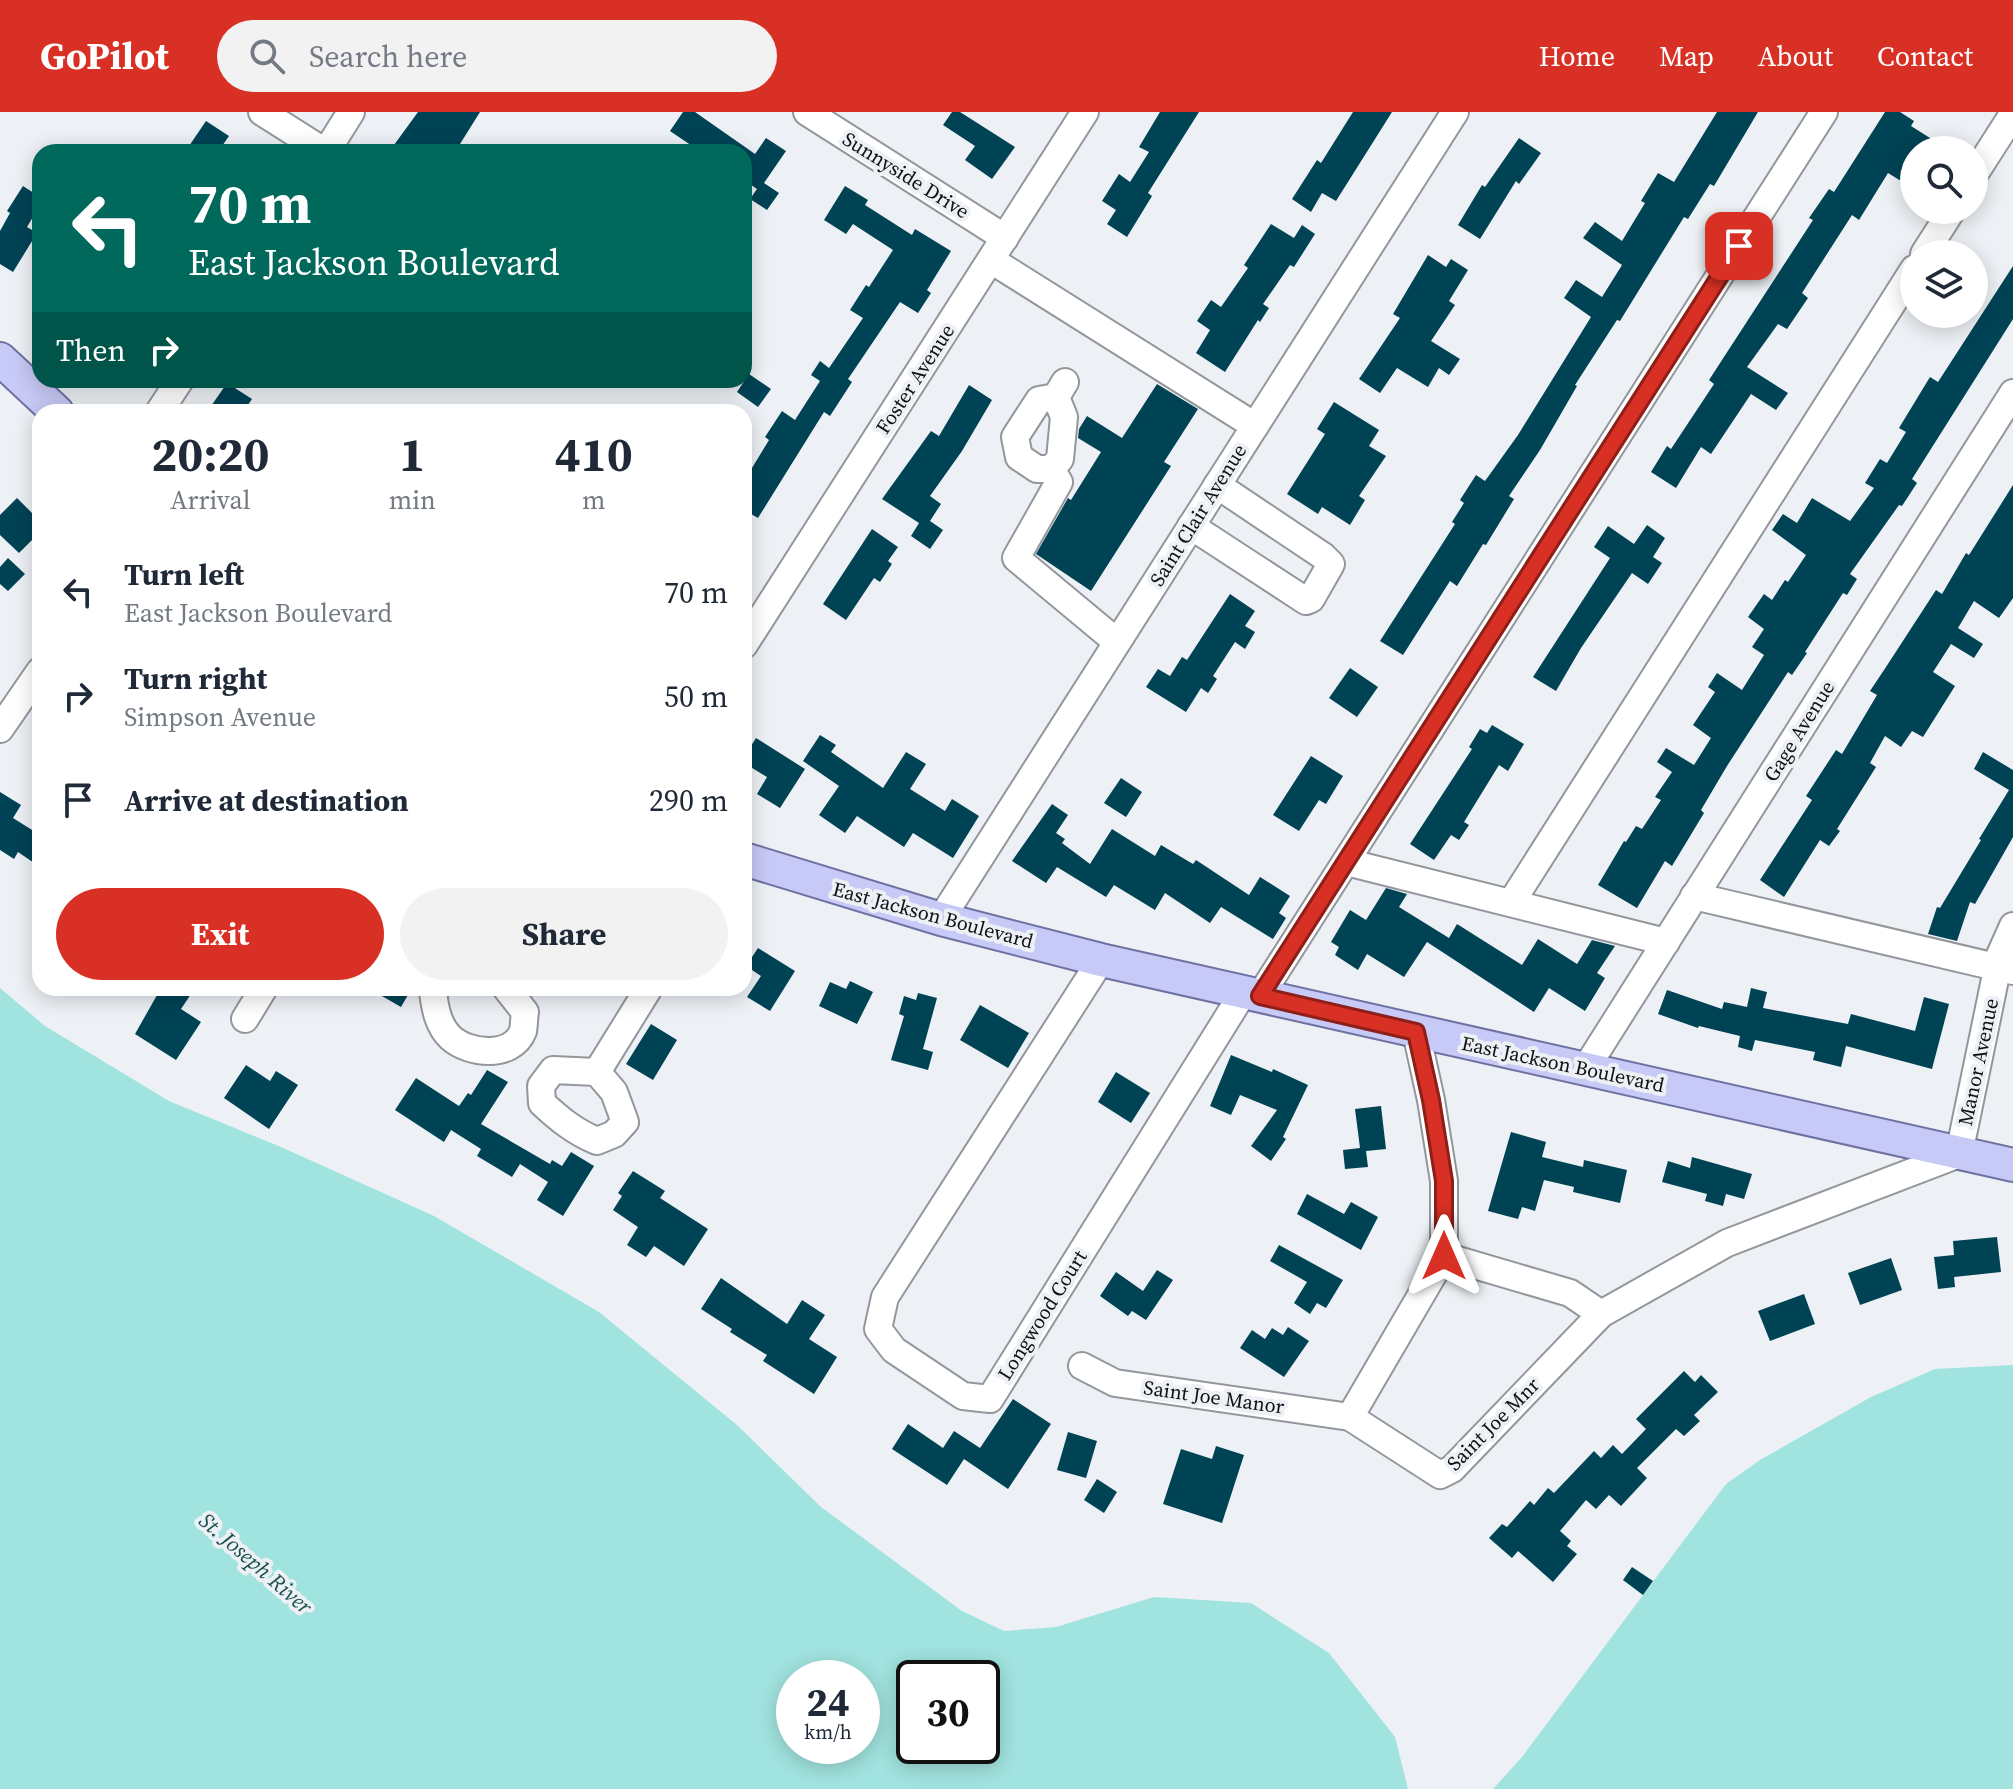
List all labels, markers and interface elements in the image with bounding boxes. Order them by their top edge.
search box [217,20,777,92]
text: GoPilot [40,30,169,82]
icon: search [245,34,289,78]
text: Search here [309,36,467,77]
text: Home [1539,37,1615,75]
text: Map [1659,37,1714,75]
text: About [1758,37,1833,75]
text: Contact [1877,37,1973,75]
street label: Sunnyside Drive [837,125,975,225]
map controls [1900,136,1988,328]
button: search [1900,136,1988,224]
text: 70 m [188,165,311,242]
icon: left [56,176,160,280]
pin [1705,212,1773,280]
icon: arrive [1717,224,1761,268]
text: East Jackson Boulevard [188,238,559,287]
button: layers [1900,240,1988,328]
street label: Foster Avenue [869,319,961,439]
icon: right [142,328,186,372]
text: Then [56,330,126,371]
text: 20:20 [151,421,270,487]
text: 1 [399,421,425,487]
text: 410 [555,421,633,487]
street label: Saint Clair Avenue [1143,439,1253,591]
text: Arrival [170,482,251,518]
text: min [389,482,436,518]
text: m [582,482,606,518]
text: Turn left [124,554,244,595]
icon: left [56,570,100,614]
text: 70 m [664,572,728,613]
text: East Jackson Boulevard [124,595,392,631]
text: Turn right [124,658,267,699]
icon: right [56,674,100,718]
street label: Gage Avenue [1757,675,1841,787]
text: 50 m [664,676,728,717]
text: Simpson Avenue [124,699,316,735]
icon: arrive [56,778,100,822]
text: Arrive at destination [124,780,409,821]
text: 290 m [649,780,728,821]
street label: East Jackson Boulevard [830,875,1037,955]
button: Exit [56,888,384,980]
button: Share [400,888,728,980]
street label: Manor Avenue [1951,996,2005,1128]
street label: East Jackson Boulevard [1459,1029,1667,1099]
position arrow [1402,1214,1486,1298]
street label: Longwood Court [991,1244,1094,1385]
street label: Saint Joe Mnr [1440,1371,1546,1477]
street label: Saint Joe Manor [1142,1373,1287,1421]
water label: St. Joseph River [193,1505,320,1621]
speed limit sign: 30 [896,1660,1000,1764]
text: 24 [806,1675,850,1729]
text: km/h [804,1718,852,1746]

